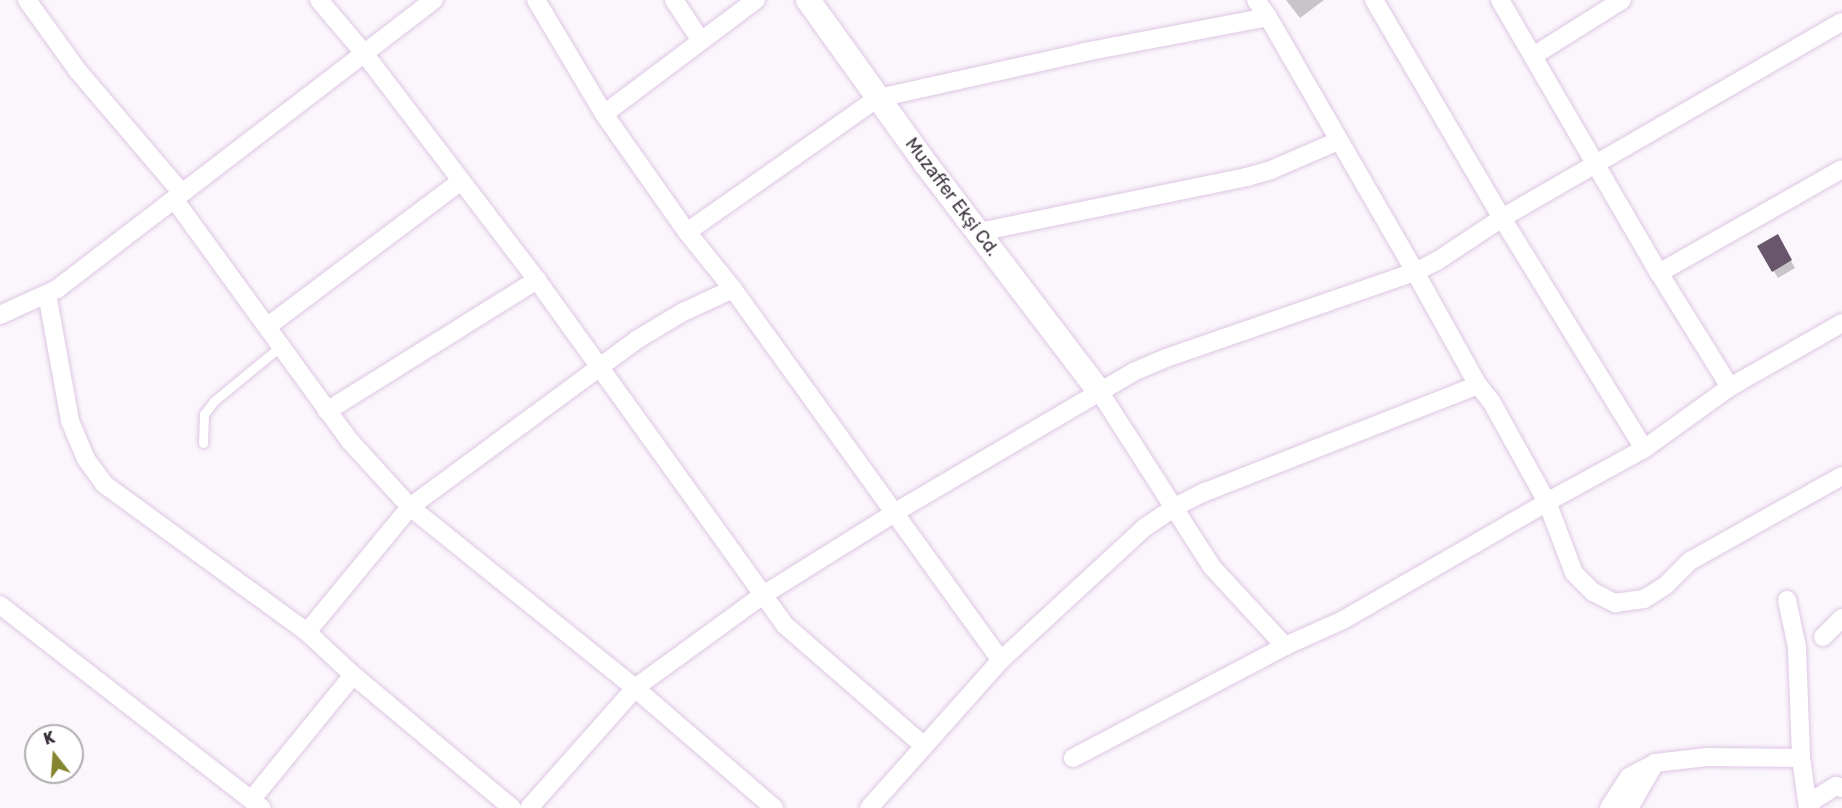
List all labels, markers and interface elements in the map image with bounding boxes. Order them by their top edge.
street label: Muzaffer Ekşi Cd. [900,133,1004,261]
north arrow [24,724,84,784]
text: K [41,728,57,749]

